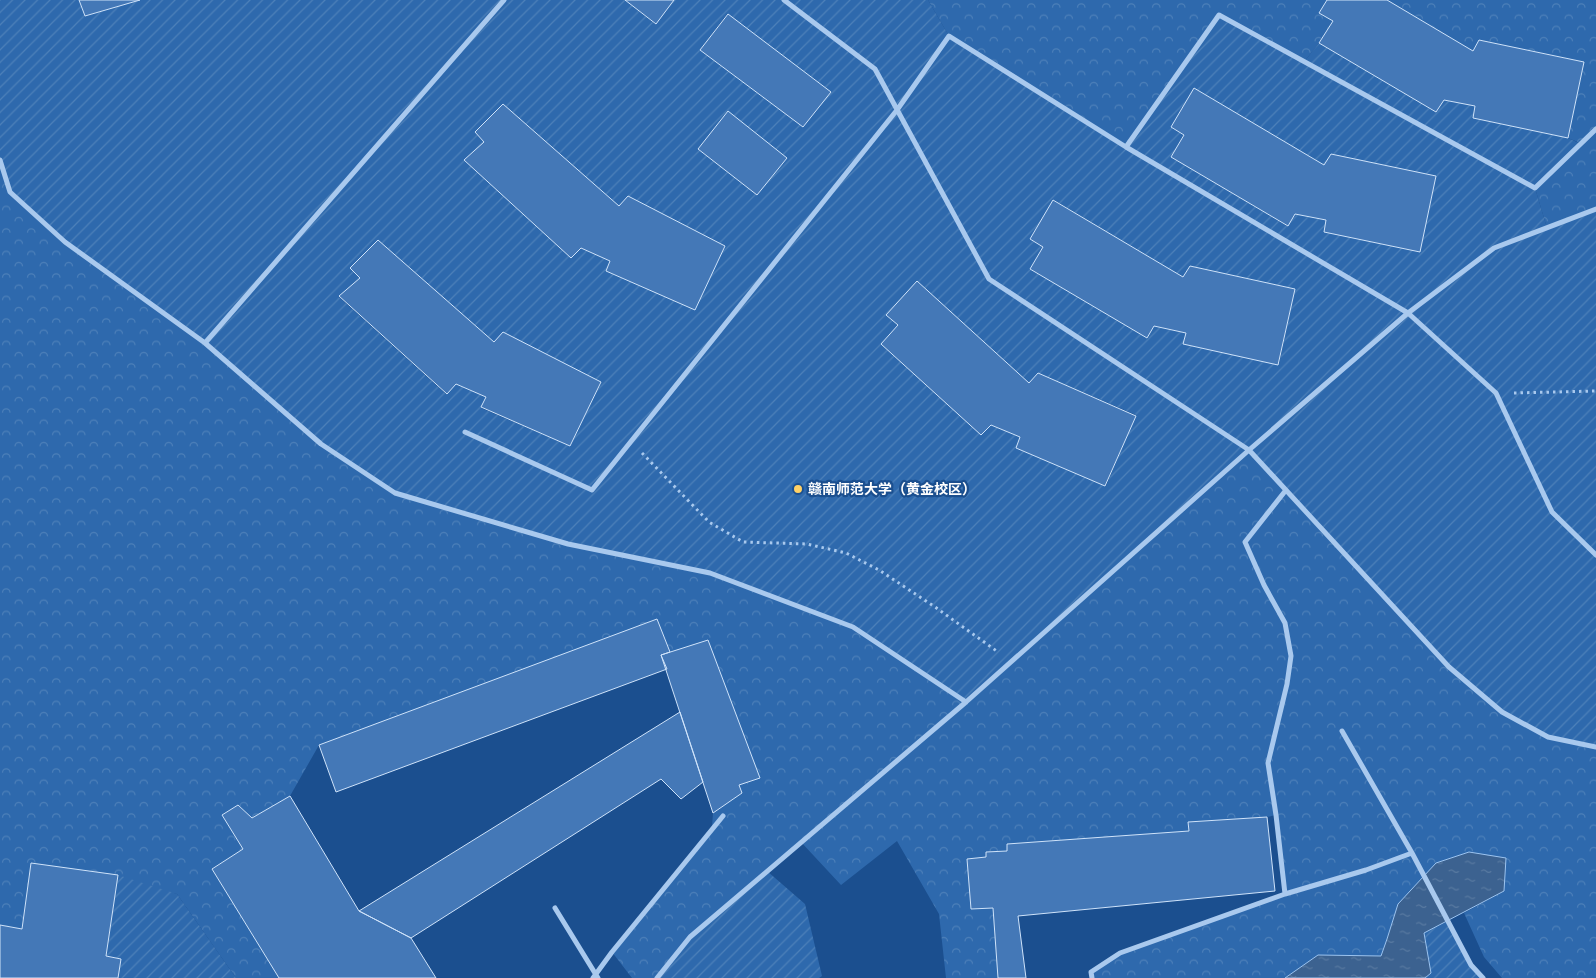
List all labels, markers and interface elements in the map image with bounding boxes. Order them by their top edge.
place label: 赣南师范大学（黄金校区） [808,480,976,499]
marker: 赣南师范大学（黄金校区） [792,483,804,495]

